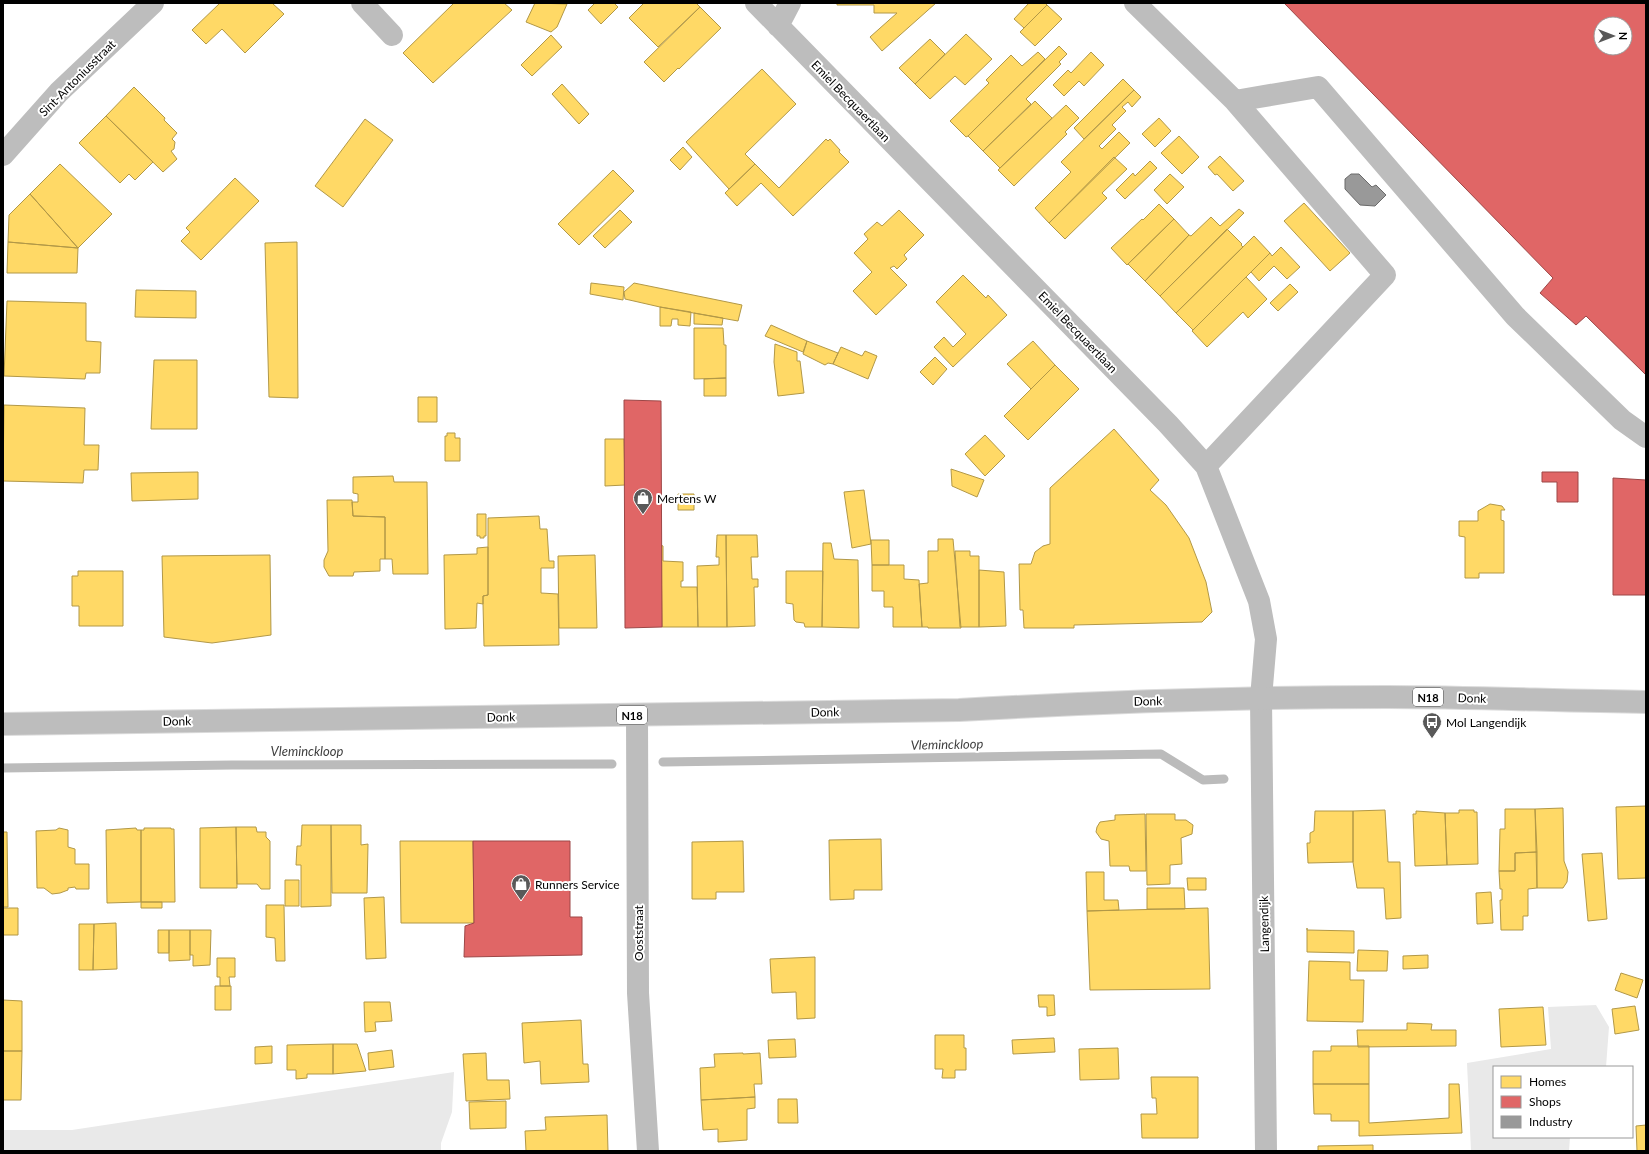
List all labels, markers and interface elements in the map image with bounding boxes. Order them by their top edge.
north arrow [1593,16,1633,56]
text: N [1617,32,1630,40]
street label: Sint-Antoniusstraat [36,36,119,119]
street label: Emiel Becquaertlaan [808,57,894,145]
street label: Emiel Becquaertlaan [1035,288,1121,376]
shop icon: Mertens W [632,487,654,515]
place label: Mertens W [657,491,717,506]
road number: N18 [1413,688,1443,706]
street label: Donk [1457,690,1487,706]
street label: Donk [1134,693,1163,709]
street label: Donk [811,704,840,720]
road number: N18 [617,706,647,724]
street label: Donk [487,709,516,725]
bus stop icon: Mol Langendijk [1421,711,1443,739]
street label: Donk [163,713,192,729]
place label: Mol Langendijk [1446,715,1527,730]
water label: Vleminckloop [910,735,984,753]
water label: Vleminckloop [271,743,344,759]
shop icon: Runners Service [510,873,532,901]
place label: Runners Service [535,877,620,892]
street label: Langendijk [1256,895,1272,952]
street label: Ooststraat [631,904,646,961]
legend [1493,1066,1633,1138]
text: Homes [1529,1074,1566,1089]
text: Shops [1529,1094,1561,1109]
text: Industry [1529,1114,1573,1129]

